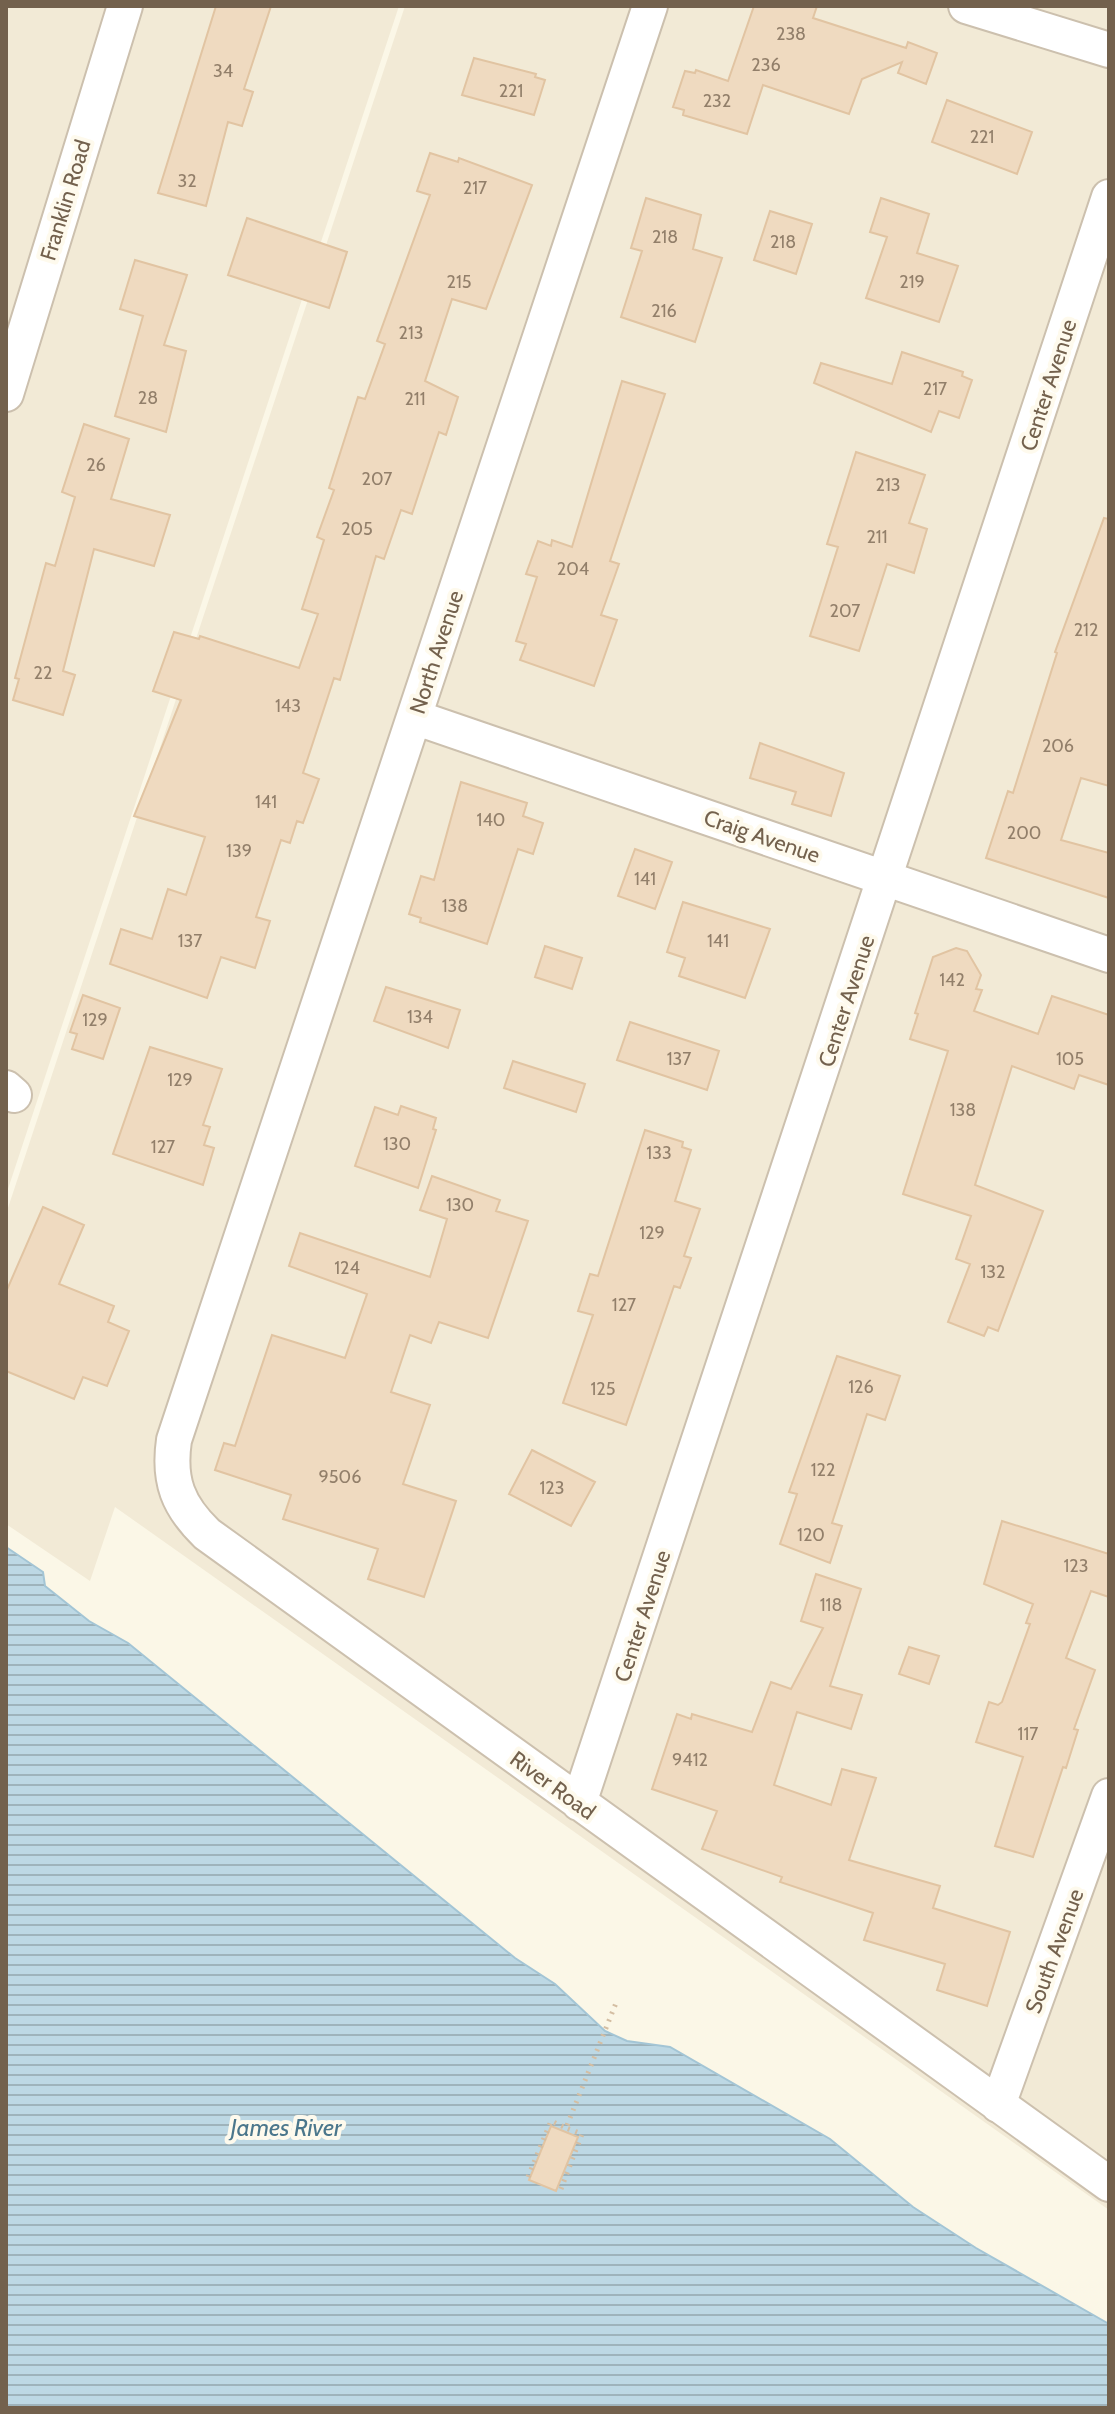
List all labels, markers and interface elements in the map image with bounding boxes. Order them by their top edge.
house number: 238 [776,23,806,45]
house number: 236 [751,54,781,76]
house number: 34 [213,60,233,82]
house number: 221 [499,80,523,102]
house number: 232 [703,90,731,112]
house number: 221 [970,126,994,148]
street label: Franklin Road [34,136,97,264]
house number: 32 [177,170,197,192]
house number: 217 [463,177,487,199]
house number: 218 [652,226,678,248]
house number: 218 [770,231,796,253]
house number: 215 [446,271,472,293]
house number: 219 [899,271,925,293]
house number: 216 [651,300,677,322]
street label: Center Avenue [1014,316,1082,454]
house number: 213 [398,322,424,344]
house number: 217 [923,378,947,400]
house number: 28 [138,387,158,409]
house number: 211 [404,388,426,410]
house number: 26 [86,454,106,476]
house number: 207 [362,468,392,490]
house number: 213 [875,474,901,496]
house number: 205 [341,518,373,540]
house number: 211 [866,526,888,548]
house number: 204 [557,558,589,580]
street label: North Avenue [404,587,469,717]
house number: 207 [830,600,860,622]
house number: 212 [1074,619,1098,641]
house number: 22 [34,662,52,684]
house number: 143 [275,695,301,717]
house number: 206 [1042,735,1074,757]
house number: 141 [255,791,277,813]
street label: Craig Avenue [700,804,823,869]
house number: 140 [477,809,505,831]
house number: 200 [1007,822,1041,844]
house number: 139 [226,840,252,862]
house number: 141 [634,868,656,890]
house number: 138 [442,895,468,917]
house number: 137 [178,930,202,952]
house number: 141 [707,930,729,952]
street label: Center Avenue [812,932,880,1070]
house number: 142 [939,969,965,991]
house number: 134 [407,1006,433,1028]
house number: 129 [82,1009,108,1031]
house number: 137 [667,1048,691,1070]
house number: 105 [1056,1048,1084,1070]
house number: 129 [167,1069,193,1091]
house number: 138 [950,1099,976,1121]
house number: 130 [383,1133,411,1155]
house number: 127 [151,1136,175,1158]
house number: 133 [646,1142,672,1164]
house number: 130 [446,1194,474,1216]
house number: 129 [639,1222,665,1244]
house number: 124 [334,1257,360,1279]
house number: 132 [980,1261,1006,1283]
house number: 127 [612,1294,636,1316]
house number: 126 [848,1376,874,1398]
house number: 125 [590,1378,616,1400]
house number: 122 [811,1459,835,1481]
house number: 9506 [319,1466,361,1488]
house number: 123 [539,1477,565,1499]
house number: 120 [797,1524,825,1546]
street label: Center Avenue [608,1547,676,1685]
house number: 123 [1063,1555,1089,1577]
house number: 118 [820,1594,842,1616]
house number: 117 [1018,1723,1038,1745]
street label: River Road [505,1745,601,1826]
house number: 9412 [672,1749,708,1771]
street label: South Avenue [1019,1885,1089,2017]
water label: James River [229,2113,343,2142]

